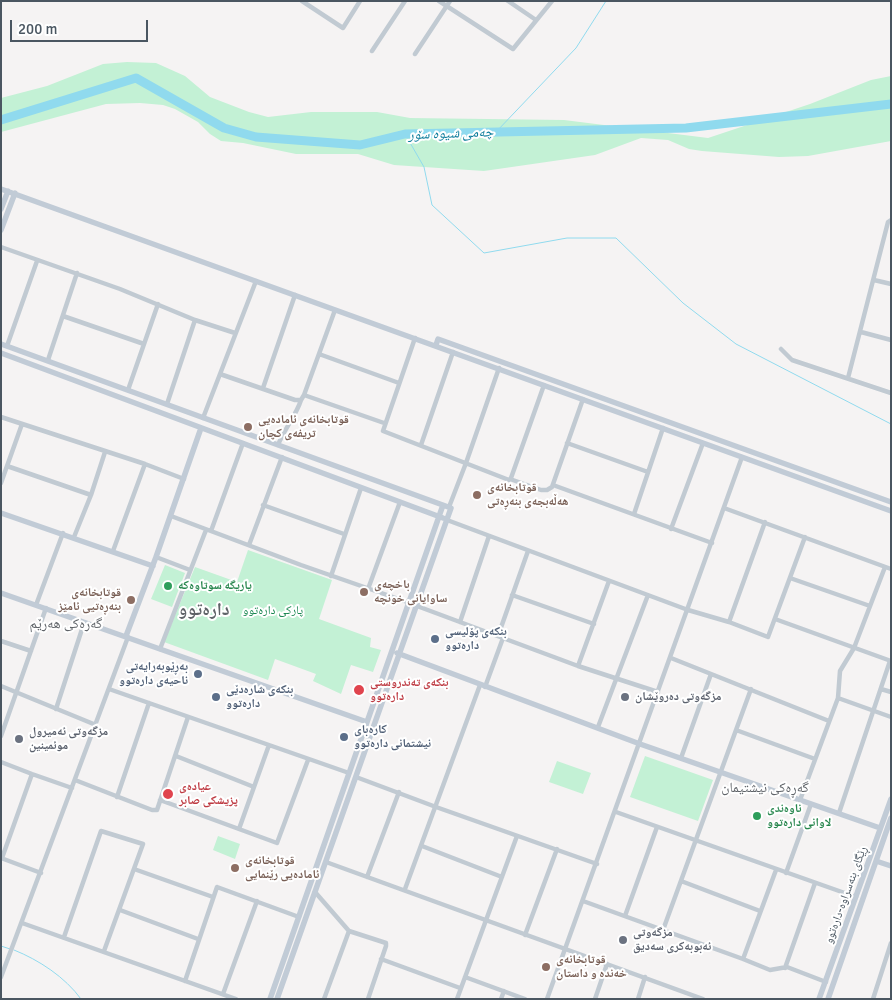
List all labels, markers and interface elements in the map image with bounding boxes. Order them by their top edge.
scale bar [12,10,150,42]
text: 200 m [18,20,58,38]
water label: چەمی شیوە سۆر [408,124,494,144]
place label: قوتابخانەی ئامادەیی تریفەی کچان [258,413,349,441]
marker: قوتابخانەی ئامادەیی تریفەی کچان [242,421,254,433]
place label: قوتابخانەی هەڵەبجەی بنەڕەتی [487,481,568,509]
marker: قوتابخانەی هەڵەبجەی بنەڕەتی [471,489,483,501]
place label: باخچەی ساوایانی خونچە [374,578,447,606]
place label: یاریگە سوتاوەکە [178,579,252,593]
marker: یاریگە سوتاوەکە [162,580,174,592]
place label: قوتابخانەی بنەڕەتیی ئامێز [58,586,121,614]
marker: باخچەی ساوایانی خونچە [358,586,370,598]
marker: قوتابخانەی بنەڕەتیی ئامێز [125,594,137,606]
district label: دارەتوو [178,599,230,621]
park label: پارکی دارەتوو [243,604,303,618]
district label: گەرەکی هەرێم [30,616,102,632]
place label: بنکەی پۆلیسی دارەتوو [445,625,507,653]
marker: بنکەی پۆلیسی دارەتوو [429,633,441,645]
place label: بەڕێوبەرایەتی ناحیەی دارەتوو [119,660,188,688]
marker: بەڕێوبەرایەتی ناحیەی دارەتوو [192,668,204,680]
place label: بنکەی تەندروستی دارەتوو [370,676,449,704]
place label: بنکەی شارەدێی دارەتوو [226,683,293,711]
marker: بنکەی تەندروستی دارەتوو [352,683,366,697]
place label: مزگەوتی دەروێشان [635,690,721,704]
marker: بنکەی شارەدێی دارەتوو [210,691,222,703]
marker: مزگەوتی دەروێشان [619,691,631,703]
place label: کارەبای نیشتمانی دارەتوو [354,723,431,751]
place label: مزگەوتی ئەمیرول موئمینین [29,725,108,753]
marker: کارەبای نیشتمانی دارەتوو [338,731,350,743]
marker: مزگەوتی ئەمیرول موئمینین [13,733,25,745]
place label: عیادەی پزیشکی صابر [179,780,238,808]
district label: گەڕەکی نیشتیمان [721,780,809,796]
marker: عیادەی پزیشکی صابر [161,787,175,801]
place label: ناوەندی لاوانی دارەتوو [767,802,831,830]
marker: ناوەندی لاوانی دارەتوو [751,810,763,822]
street label: ڕێگای بنەسراوە-دارەتوو [822,844,870,946]
place label: قوتابخانەی ئامادەیی رێنمایی [245,854,319,882]
marker: قوتابخانەی ئامادەیی رێنمایی [229,862,241,874]
place label: مزگەوتی ئەبوبەکری سەدیق [633,926,711,954]
marker: مزگەوتی ئەبوبەکری سەدیق [617,934,629,946]
place label: قوتابخانەی خەندە و داستان [556,953,627,981]
marker: قوتابخانەی خەندە و داستان [540,961,552,973]

